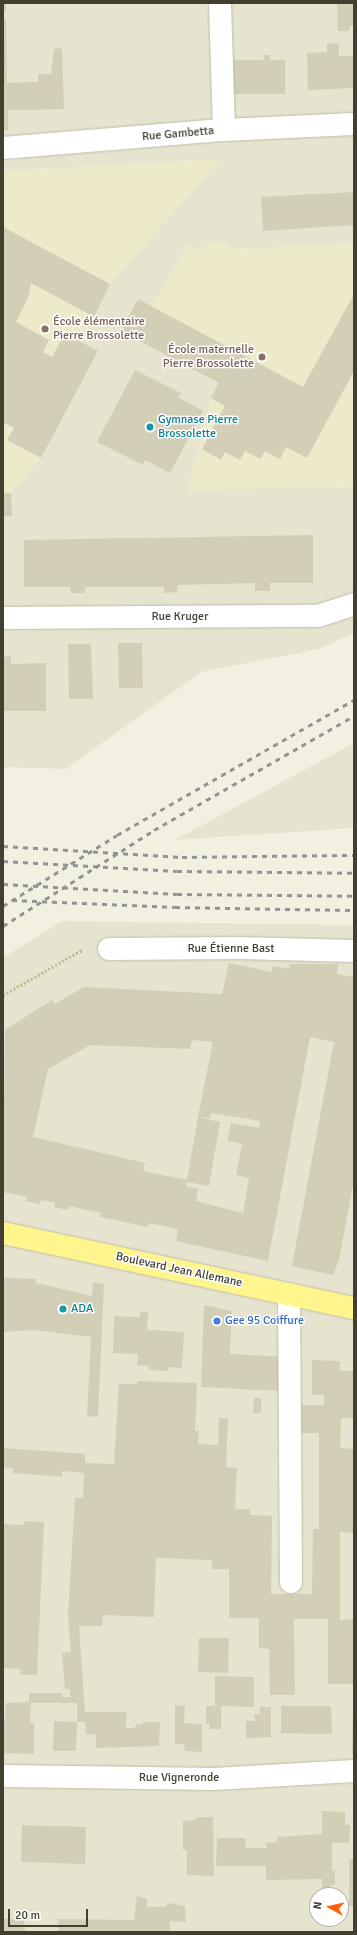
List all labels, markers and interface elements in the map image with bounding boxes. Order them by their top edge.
street label: Rue Gambetta [141,124,215,144]
place label: École élémentaire Pierre Brossolette [53,315,145,343]
marker: École élémentaire Pierre Brossolette [40,324,50,334]
place label: École maternelle Pierre Brossolette [163,343,254,371]
marker: École maternelle Pierre Brossolette [257,352,267,362]
place label: Gymnase Pierre Brossolette [158,413,238,441]
marker: Gymnase Pierre Brossolette [145,422,155,432]
street label: Rue Kruger [151,610,209,624]
street label: Rue Étienne Bast [188,942,274,956]
street label: Boulevard Jean Allemane [114,1250,244,1290]
place label: ADA [71,1302,93,1316]
marker: ADA [58,1304,68,1314]
place label: Gee 95 Coiffure [225,1314,304,1328]
marker: Gee 95 Coiffure [212,1316,222,1326]
street label: Rue Vigneronde [139,1771,219,1785]
north arrow [309,1887,349,1927]
scale bar [10,1901,90,1927]
text: N [311,1901,325,1910]
text: 20 m [15,1908,40,1923]

